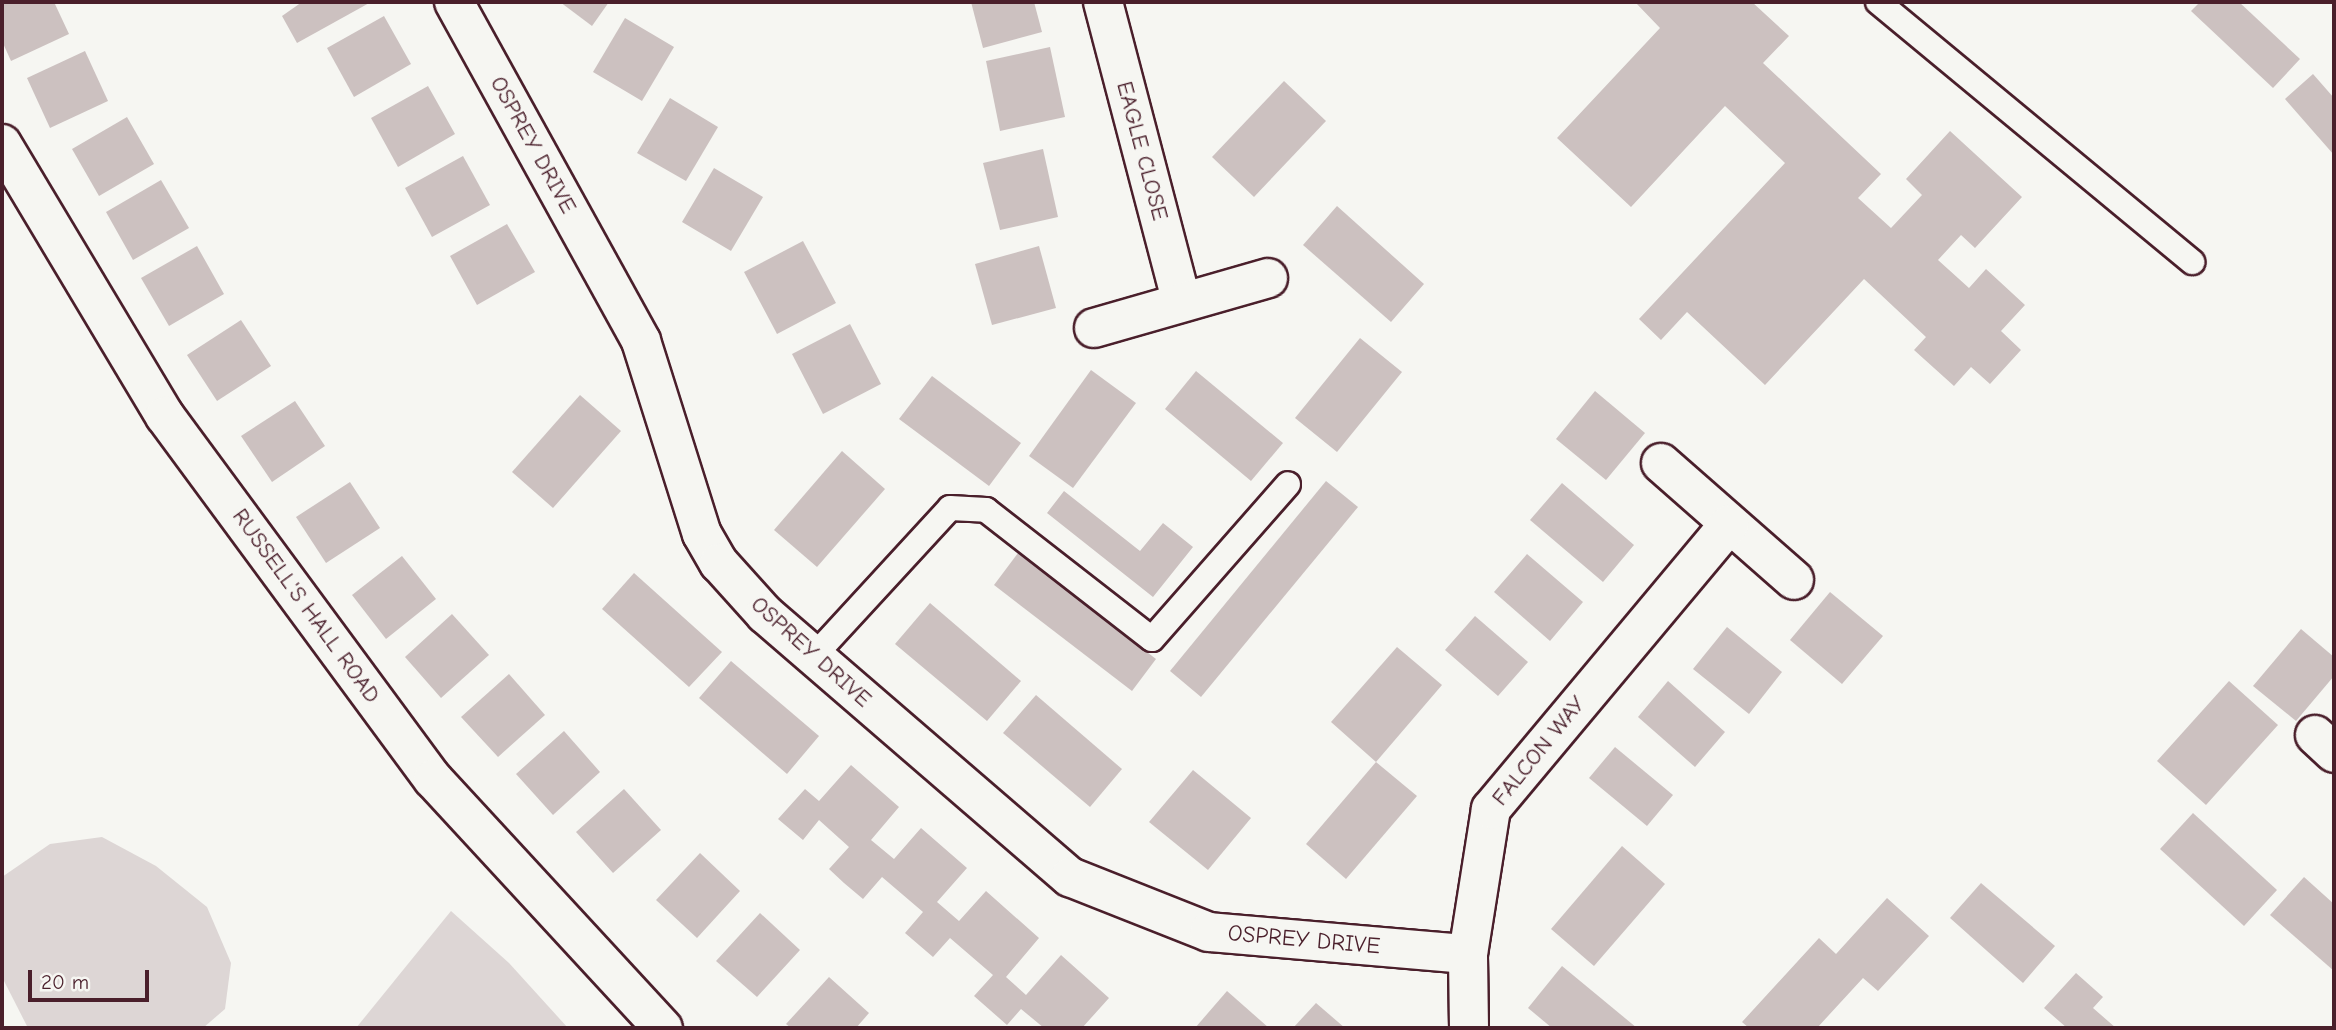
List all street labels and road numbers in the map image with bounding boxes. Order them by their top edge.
street label: OSPREY DRIVE [484,72,582,218]
street label: EAGLE CLOSE [1110,78,1174,224]
street label: RUSSELL'S HALL ROAD [226,503,386,709]
street label: OSPREY DRIVE [745,591,877,713]
street label: FALCON WAY [1486,691,1592,811]
street label: OSPREY DRIVE [1227,920,1381,960]

